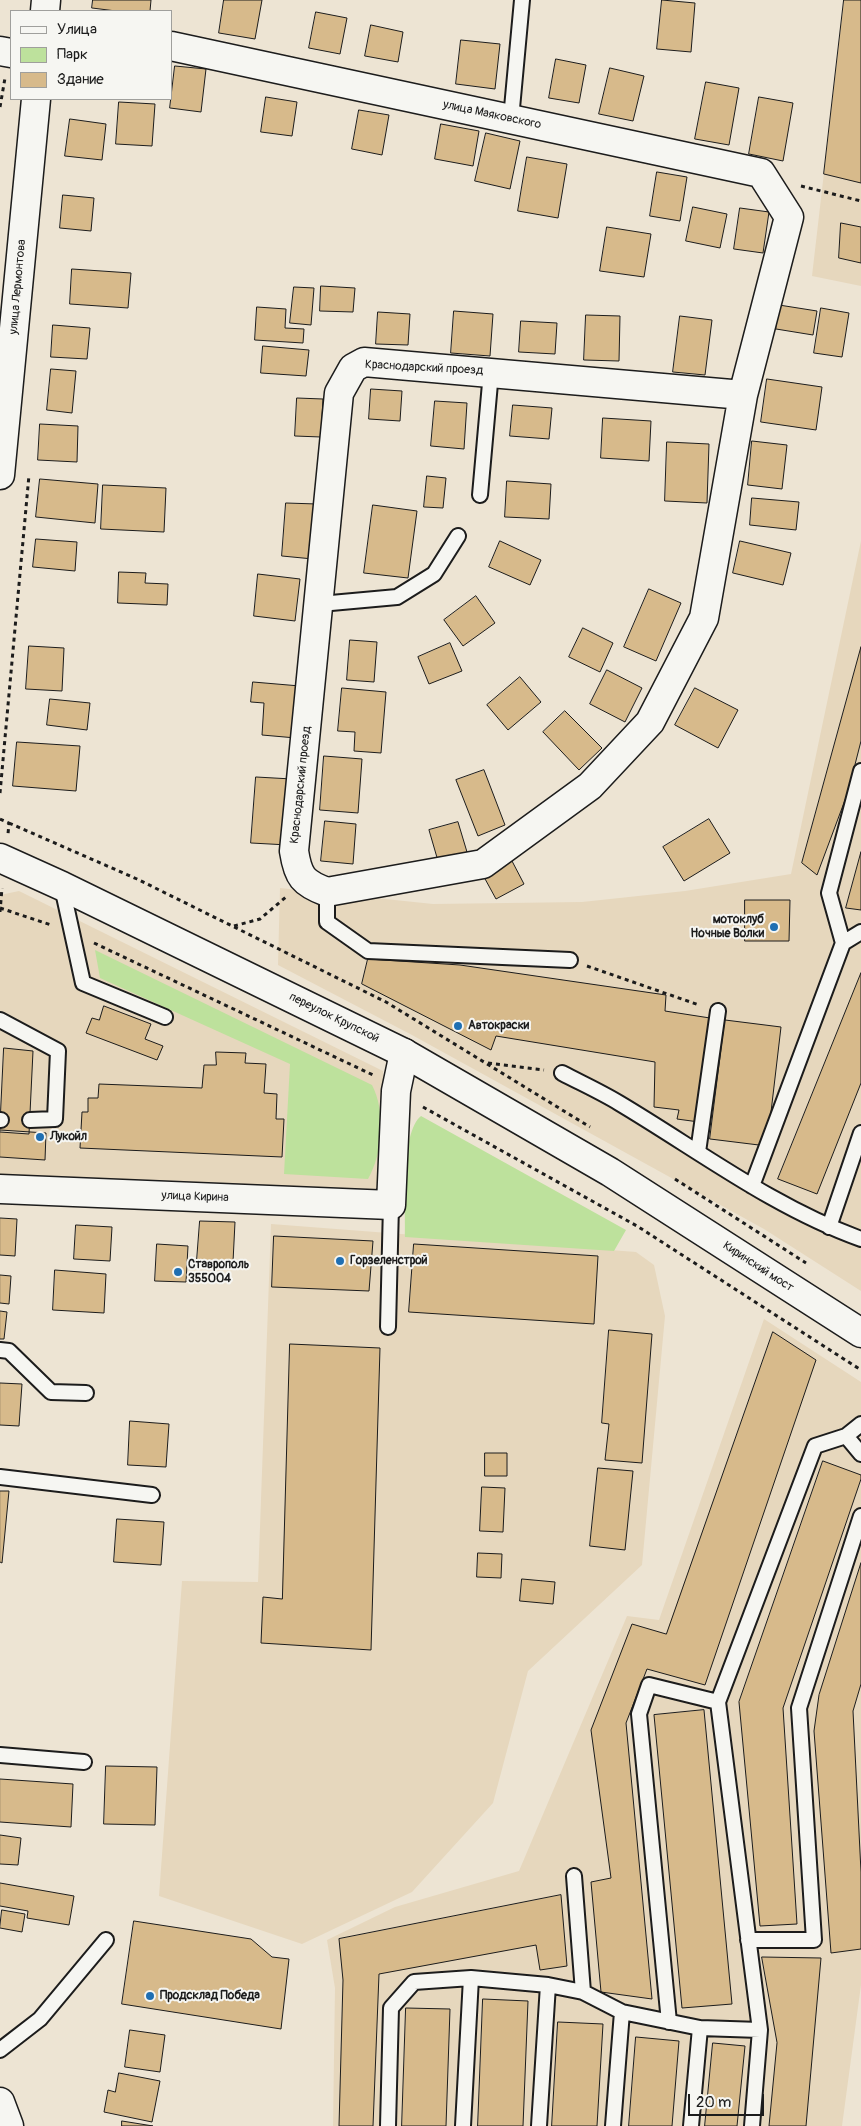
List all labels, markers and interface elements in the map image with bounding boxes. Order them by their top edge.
legend [10,10,172,100]
text: Улица [57,20,97,39]
text: Парк [57,45,88,64]
text: Здание [57,70,104,89]
street label: улица Маяковского [442,98,542,132]
street label: улица Лермонтова [7,239,29,335]
street label: Краснодарский проезд [365,358,483,378]
street label: Краснодарский проезд [288,725,314,845]
place label: мотоклуб Ночные Волки [691,913,764,941]
marker: мотоклуб Ночные Волки [768,921,780,933]
street label: переулок Крупской [287,990,381,1046]
place label: Автокраски [468,1019,529,1033]
marker: Автокраски [452,1020,464,1032]
place label: Лукойл [50,1130,87,1144]
marker: Лукойл [34,1131,46,1143]
street label: улица Кирина [161,1189,229,1205]
street label: Киринский мост [720,1239,796,1295]
place label: Горзеленстрой [350,1254,428,1268]
marker: Горзеленстрой [334,1255,346,1267]
place label: Ставрополь 355004 [188,1258,249,1286]
marker: Ставрополь 355004 [172,1266,184,1278]
place label: Продсклад Победа [160,1989,260,2003]
marker: Продсклад Победа [144,1990,156,2002]
scale bar [691,2084,767,2116]
text: 20 m [696,2093,731,2112]

